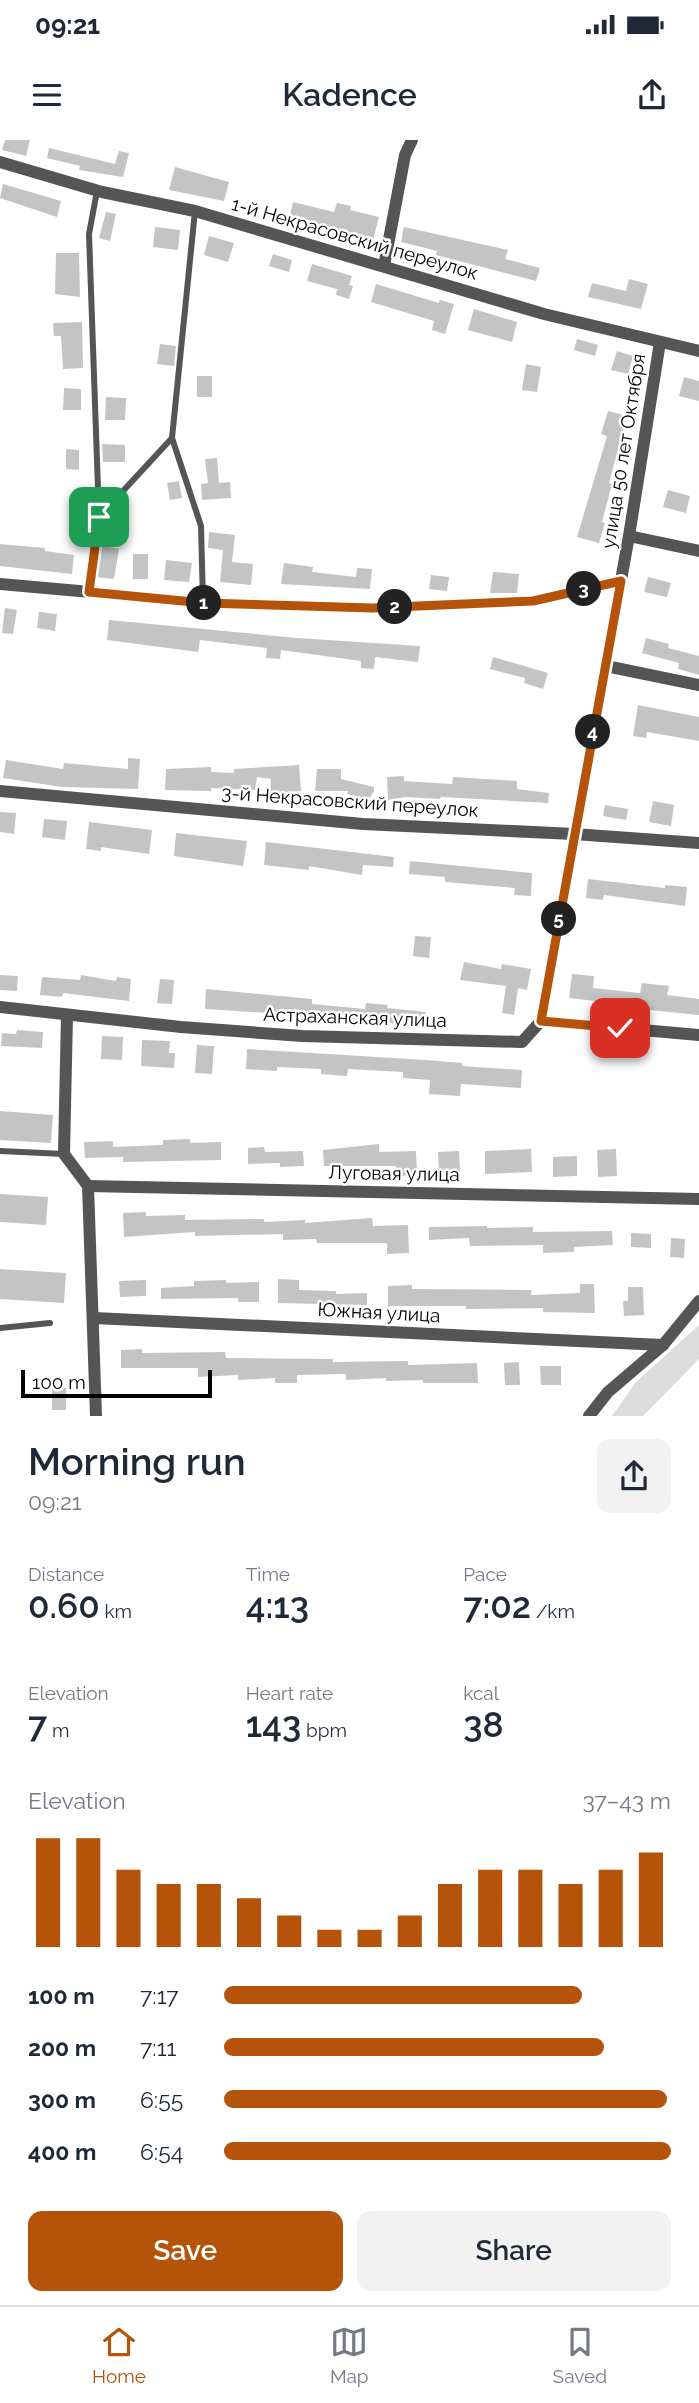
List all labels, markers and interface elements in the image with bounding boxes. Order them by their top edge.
text: 09:21 [35,10,100,40]
icon: menu [28,76,66,114]
text: Kadence [282,76,417,113]
icon: share [633,76,671,114]
street label: 1-й Некрасовский переулок [229,192,481,284]
street label: улица 50 лет Октября [597,352,649,550]
pin [69,487,129,547]
icon: arrive [80,498,118,536]
pin: 3 [566,572,602,606]
text: 3 [578,577,589,599]
pin: 1 [186,586,222,620]
pin: 2 [378,589,412,624]
text: 1 [199,591,208,613]
text: 2 [389,595,400,617]
pin: 4 [576,714,610,750]
text: 4 [587,720,598,742]
street label: 3-й Некрасовский переулок [221,781,479,821]
pin: 5 [542,902,576,936]
text: 5 [553,907,564,929]
pin [590,998,650,1058]
street label: Астраханская улица [263,1003,447,1031]
icon: check [601,1009,639,1047]
street label: Луговая улица [328,1161,460,1185]
street label: Южная улица [317,1298,441,1326]
scale bar [21,1367,212,1399]
text: 100 m [32,1371,86,1393]
text: Morning run [28,1439,246,1484]
button: share [597,1439,671,1513]
text: 09:21 [28,1488,82,1515]
text: Distance [28,1563,104,1585]
text: Time [246,1563,290,1585]
text: Pace [463,1563,507,1585]
text: 0.60 [28,1585,100,1626]
text: 4:13 [246,1585,309,1626]
text: 7:02 [463,1585,531,1626]
text: km [100,1600,132,1622]
text: /km [531,1600,575,1622]
text: Elevation [28,1682,109,1704]
text: Heart rate [246,1682,333,1704]
text: kcal [463,1682,499,1704]
text: 7 [28,1704,47,1745]
text: 143 [246,1704,301,1745]
text: 38 [463,1704,504,1745]
text: m [47,1719,70,1741]
text: bpm [301,1719,347,1741]
text: Elevation [28,1787,126,1814]
text: 37–43 m [582,1787,671,1814]
text: 100 m [28,1982,95,2009]
text: 7:17 [140,1982,179,2009]
text: 200 m [28,2034,96,2061]
text: 7:11 [140,2034,176,2061]
text: 300 m [28,2086,96,2113]
text: 6:55 [140,2086,183,2113]
text: 400 m [28,2138,96,2165]
text: 6:54 [140,2138,183,2165]
button: Save [28,2211,343,2291]
button: Share [357,2211,671,2291]
tab: Home [92,2323,146,2387]
tab: Map [330,2323,369,2387]
tab: Saved [553,2323,607,2387]

